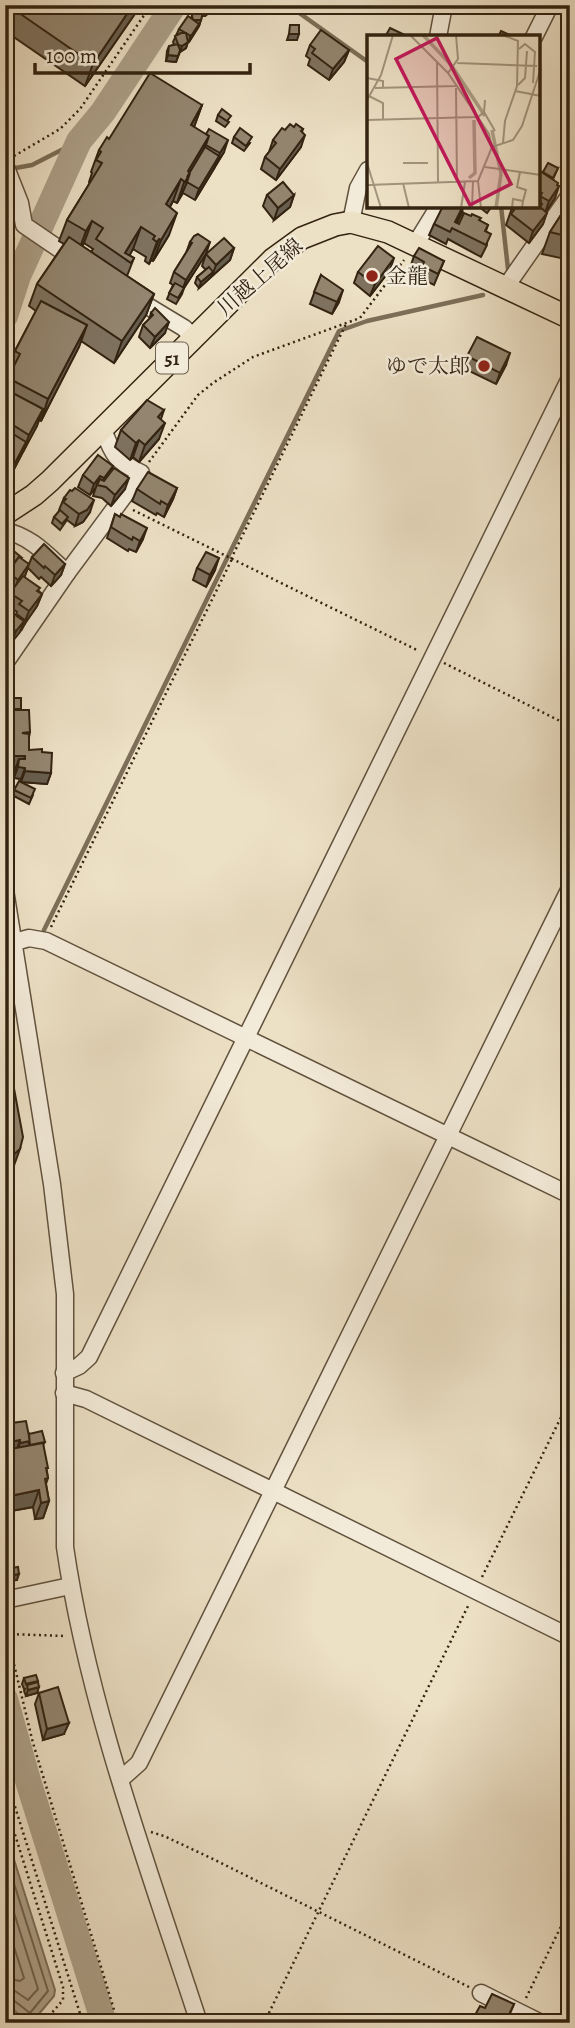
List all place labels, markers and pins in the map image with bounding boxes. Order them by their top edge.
place label: 金龍 [386,262,428,290]
marker: 金龍 [364,268,380,284]
place label: ゆで太郎 [386,352,470,380]
marker: ゆで太郎 [476,358,492,374]

